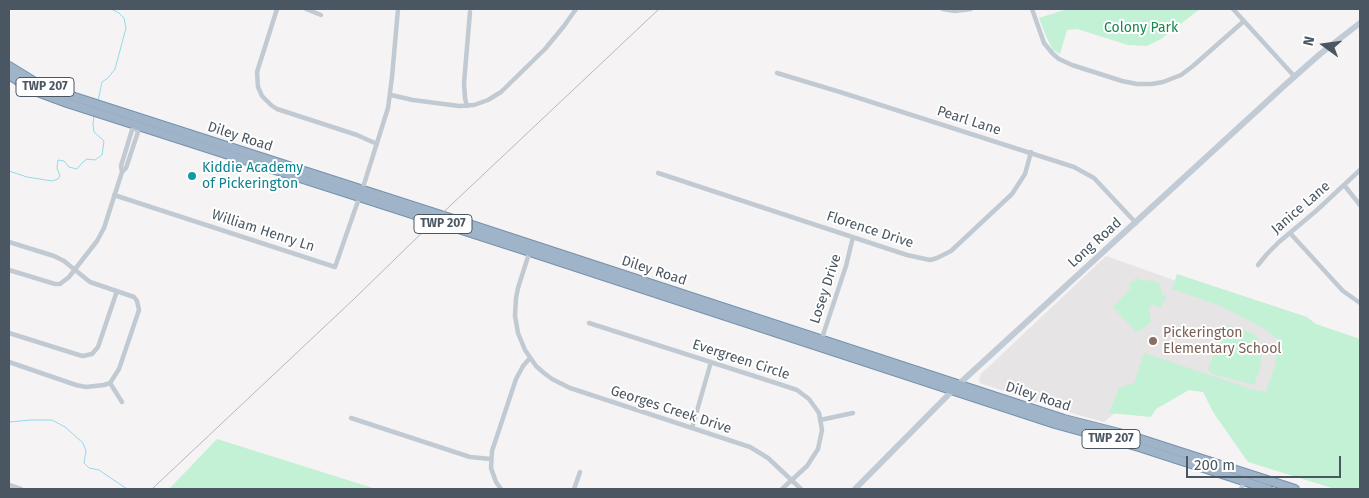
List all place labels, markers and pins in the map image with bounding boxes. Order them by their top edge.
place label: Kiddie Academy of Pickerington [202,160,303,192]
marker: Kiddie Academy of Pickerington [186,170,198,182]
place label: Pickerington Elementary School [1163,325,1281,358]
marker: Pickerington Elementary School [1147,335,1159,347]

